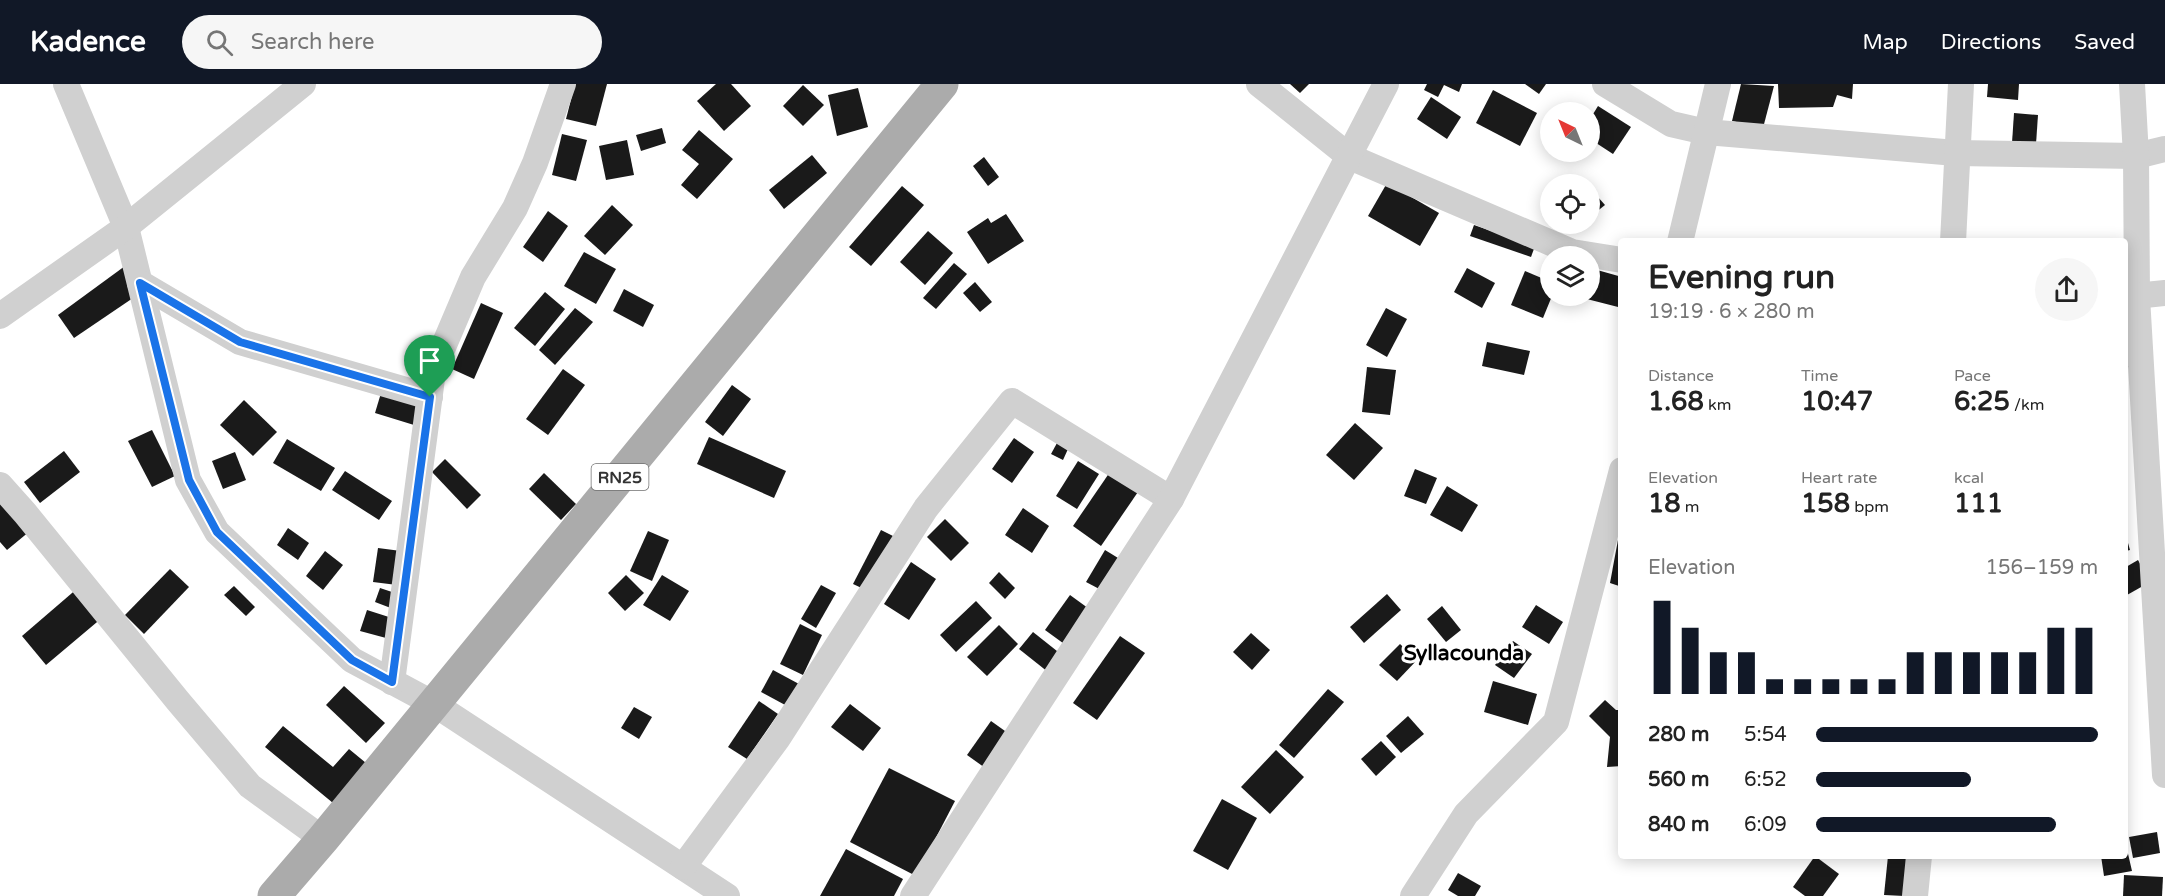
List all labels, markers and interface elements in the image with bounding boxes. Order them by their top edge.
search box [182,15,602,69]
text: Kadence [30,25,146,59]
icon: search [203,26,236,59]
text: Search here [251,29,374,55]
text: Map [1862,30,1908,55]
text: Directions [1941,30,2041,55]
text: Saved [2074,30,2135,55]
north arrow [1540,102,1600,162]
map controls [1540,102,1600,306]
button: locate [1540,174,1600,234]
button: layers [1540,246,1600,306]
text: Evening run [1648,258,1835,297]
button: share [2035,258,2098,321]
text: 19:19 · 6 × 280 m [1648,300,1815,324]
pin [404,335,455,397]
icon: arrive [413,344,446,377]
text: Distance [1648,366,1714,386]
text: Time [1801,366,1838,386]
text: Pace [1954,366,1991,386]
text: 1.68 [1648,386,1704,417]
text: 10:47 [1801,386,1873,417]
text: 6:25 [1954,386,2010,417]
text: km [1704,395,1731,415]
text: /km [2010,395,2044,415]
road number: RN25 [592,464,648,490]
text: Elevation [1648,468,1718,488]
text: Heart rate [1801,468,1877,488]
text: kcal [1954,468,1984,488]
text: 18 [1648,488,1681,519]
text: 158 [1801,488,1850,519]
text: 111 [1954,488,2003,519]
text: m [1681,497,1700,517]
text: bpm [1850,497,1889,517]
text: Elevation [1648,556,1735,580]
text: 156–159 m [1985,556,2098,580]
district label: Syllacounda [1404,641,1524,666]
text: 280 m [1648,723,1709,747]
text: 5:54 [1744,723,1787,747]
text: 560 m [1648,768,1709,792]
text: 6:52 [1744,768,1787,792]
text: 840 m [1648,813,1709,837]
text: 6:09 [1744,813,1787,837]

